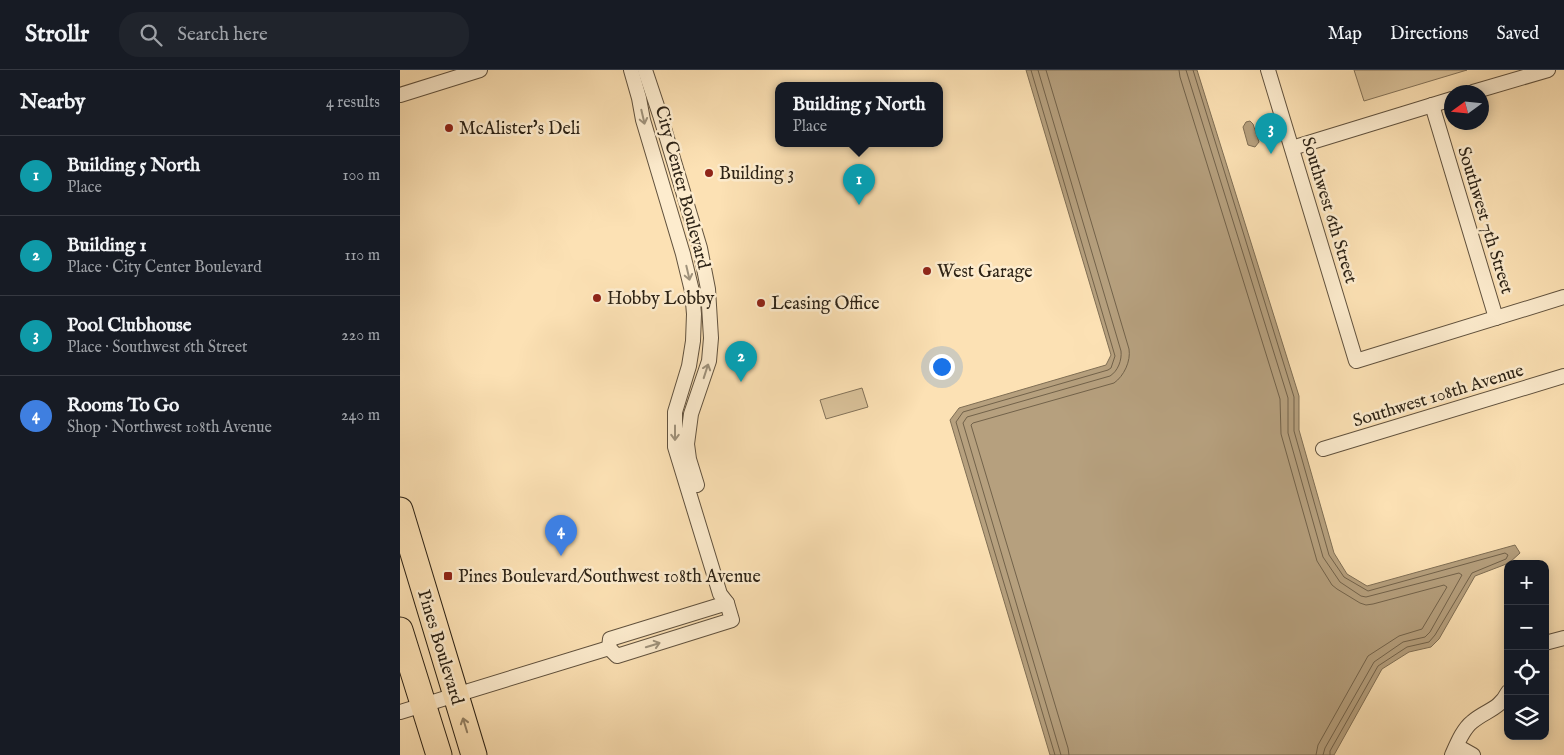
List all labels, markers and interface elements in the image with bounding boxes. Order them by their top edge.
search box [119,12,469,57]
text: Strollr [25,19,89,50]
icon: search [137,21,165,49]
text: Search here [177,23,268,47]
text: Map [1328,23,1362,46]
text: Directions [1390,23,1468,46]
text: Saved [1496,23,1539,46]
popup [775,82,943,147]
north arrow [1444,85,1489,130]
text: Nearby [20,89,85,116]
text: 4 results [326,93,380,113]
text: Building 5 North [792,93,926,117]
street label: City Center Boulevard [649,103,715,272]
one-way arrow [639,109,648,125]
pin: 3 [1255,113,1287,154]
text: Place [792,117,827,137]
place label: McAlister's Deli [459,118,581,141]
marker: McAlister's Deli [443,122,455,134]
street label: Southwest 6th Street [1295,134,1362,287]
street label: Southwest 7th Street [1451,144,1518,297]
text: Building 5 North [67,154,200,178]
place label: Building 3 [719,163,794,186]
pin: 1 [843,164,875,205]
text: 1 [33,166,39,186]
text: 100 m [343,166,380,186]
marker: Building 3 [703,167,715,179]
text: Place [67,178,102,198]
text: Building 1 [67,234,147,258]
text: 2 [32,246,40,266]
text: 110 m [344,246,380,266]
text: Place · City Center Boulevard [67,258,262,278]
place label: West Garage [937,261,1032,284]
one-way arrow [684,265,693,281]
marker: West Garage [921,265,933,277]
place label: Hobby Lobby [607,288,714,311]
marker: Hobby Lobby [591,292,603,304]
place label: Leasing Office [771,293,879,316]
marker: Leasing Office [755,297,767,309]
text: Pool Clubhouse [67,314,191,338]
text: 3 [33,326,39,346]
text: 220 m [341,326,380,346]
text: Place · Southwest 6th Street [67,338,248,358]
pin: 2 [725,341,757,382]
your location [929,354,955,380]
street label: Southwest 108th Avenue [1350,360,1527,433]
one-way arrow [701,363,711,379]
text: Rooms To Go [67,394,179,418]
text: 4 [32,406,40,426]
text: 240 m [341,406,380,426]
text: Shop · Northwest 108th Avenue [67,418,272,438]
one-way arrow [670,424,680,441]
pin: 4 [545,515,577,556]
map controls [1504,560,1549,740]
button: + [1504,560,1549,605]
place label: Pines Boulevard/Southwest 108th Avenue [458,566,761,589]
marker: Pines Boulevard/Southwest 108th Avenue [442,570,454,582]
street label: Pines Boulevard [411,587,468,708]
button: − [1504,605,1549,650]
one-way arrow [644,640,660,650]
button: locate [1504,650,1549,695]
button: layers [1504,695,1549,740]
one-way arrow [460,718,469,734]

